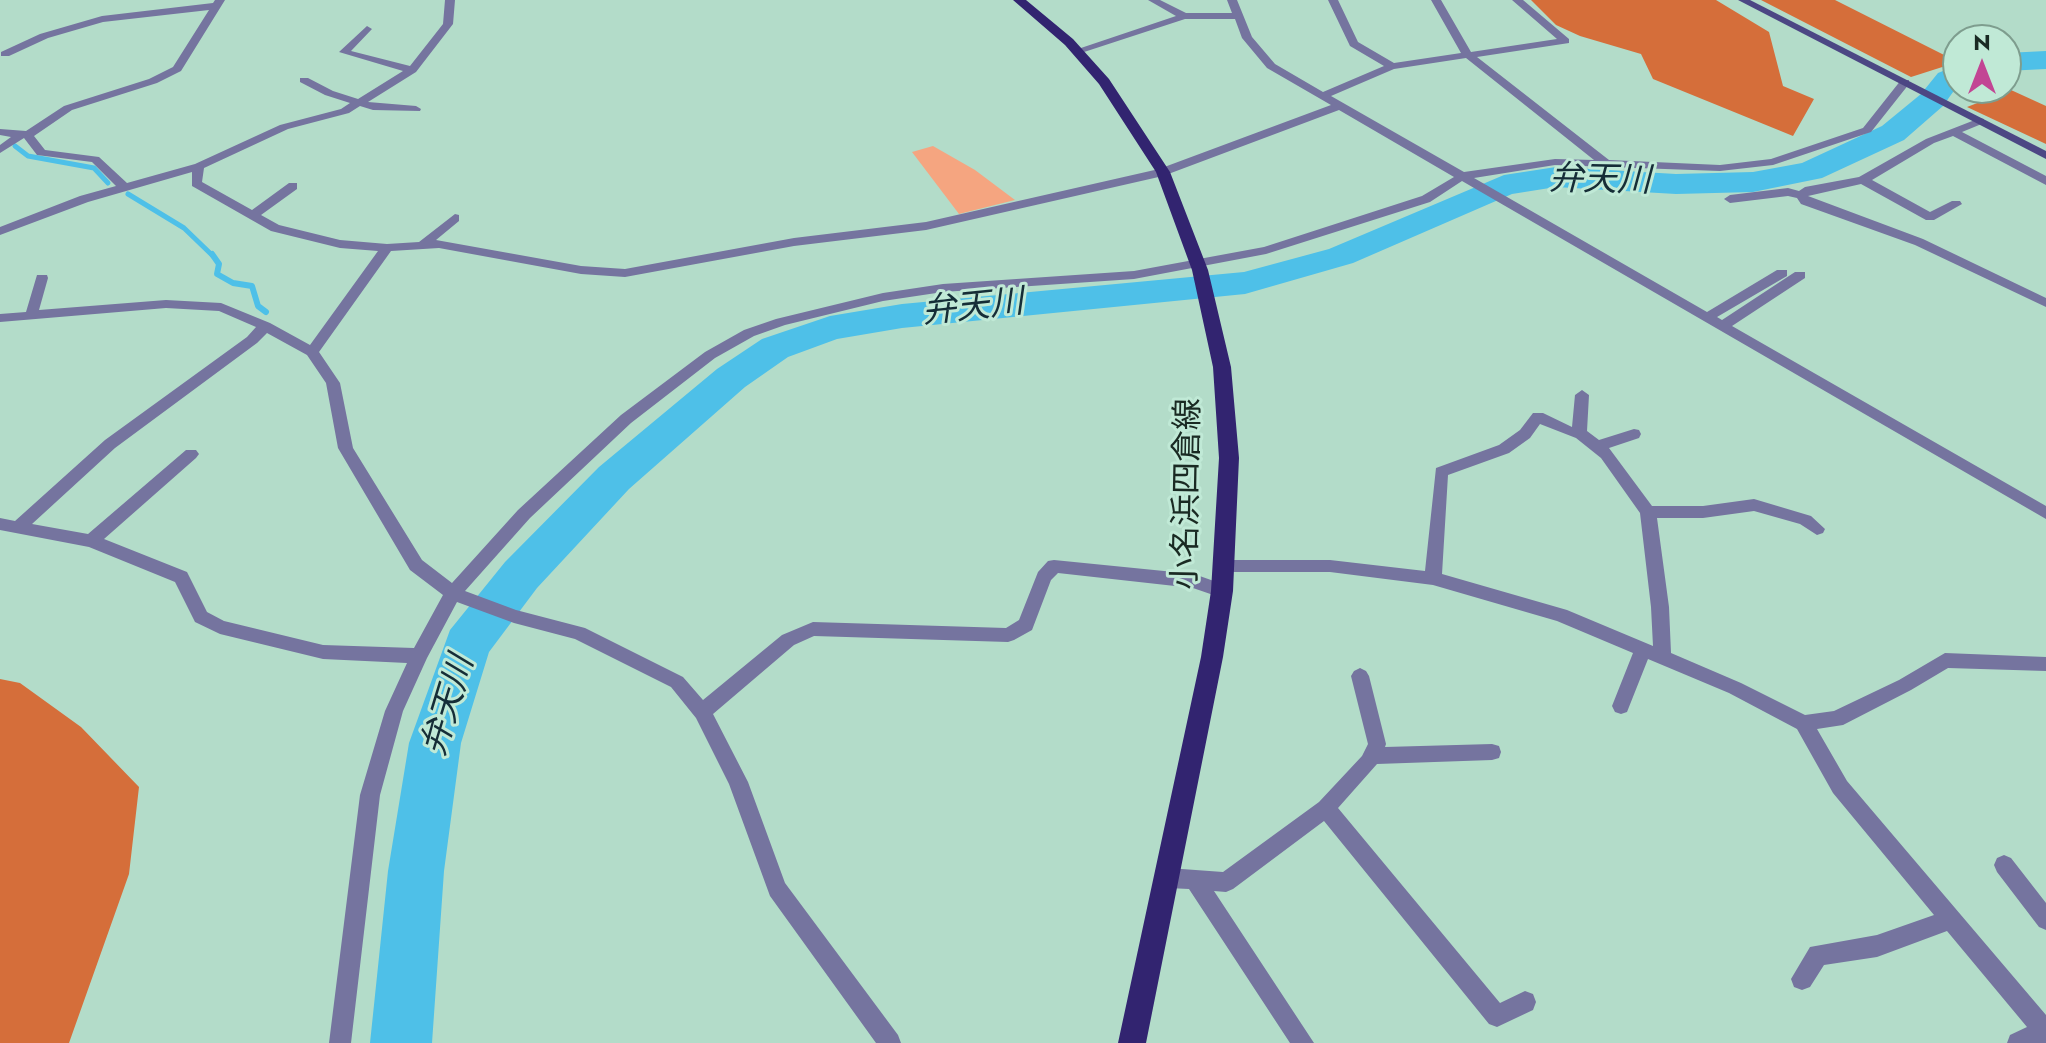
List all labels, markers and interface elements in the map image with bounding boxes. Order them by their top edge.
north arrow [1942,24,2022,104]
text: N [1973,26,1991,58]
water label: 弁天川 [1549,161,1651,203]
water label: 弁天川 [920,283,1026,335]
street label: 小名浜四倉線 [1168,398,1210,590]
water label: 弁天川 [416,651,484,761]

